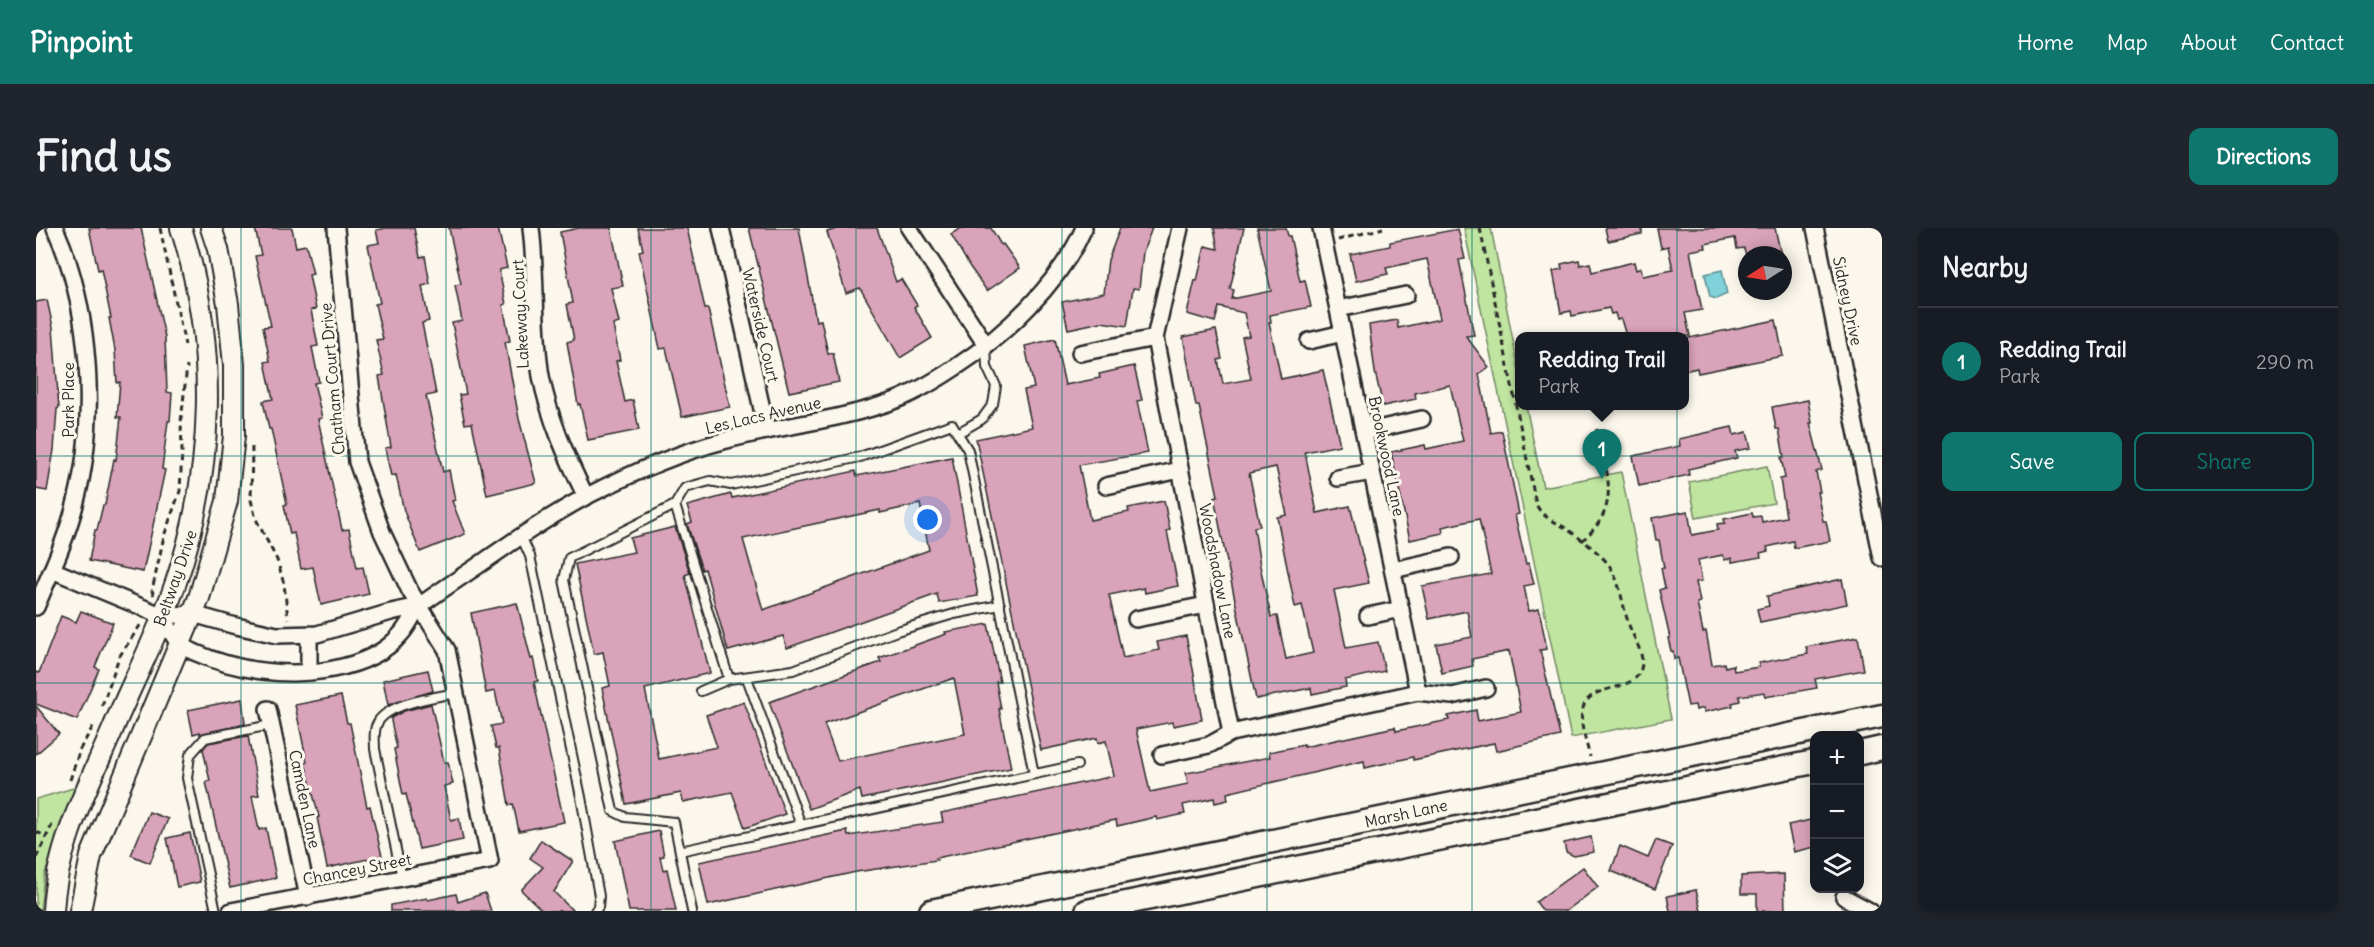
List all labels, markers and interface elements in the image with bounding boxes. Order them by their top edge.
text: Pinpoint [30,24,133,60]
text: Home [2017,29,2074,56]
text: Map [2107,29,2148,56]
text: About [2181,29,2237,56]
text: Contact [2270,29,2344,56]
button: Directions [2189,128,2338,185]
text: Find us [36,130,172,182]
north arrow [1738,246,1792,300]
text: Nearby [1942,251,2028,284]
street label: Sidney Drive [1829,255,1867,347]
street label: Lakeway Court [507,258,533,369]
street label: Waterside Court [738,266,784,385]
street label: Chatham Court Drive [315,302,349,456]
popup [1515,332,1689,410]
text: Redding Trail [1999,335,2127,363]
text: Redding Trail [1538,345,1666,373]
text: 1 [1958,349,1965,374]
text: 290 m [2256,349,2314,374]
street label: Park Place [58,362,78,438]
text: Park [1999,363,2040,388]
text: Park [1538,373,1580,398]
street label: Les Lacs Avenue [703,392,823,438]
street label: Brookwood Lane [1364,394,1410,518]
pin: 1 [1582,430,1622,479]
button: Save [1942,432,2122,491]
button: Share [2134,432,2314,491]
street label: Woodshadow Lane [1195,502,1241,640]
your location [913,505,942,534]
street label: Beltway Drive [149,527,201,629]
map controls [1810,731,1864,893]
button: + [1810,731,1864,785]
street label: Camden Lane [285,748,325,850]
button: − [1810,785,1864,839]
street label: Marsh Lane [1363,794,1449,832]
button: layers [1810,839,1864,893]
street label: Chancey Street [301,849,414,889]

